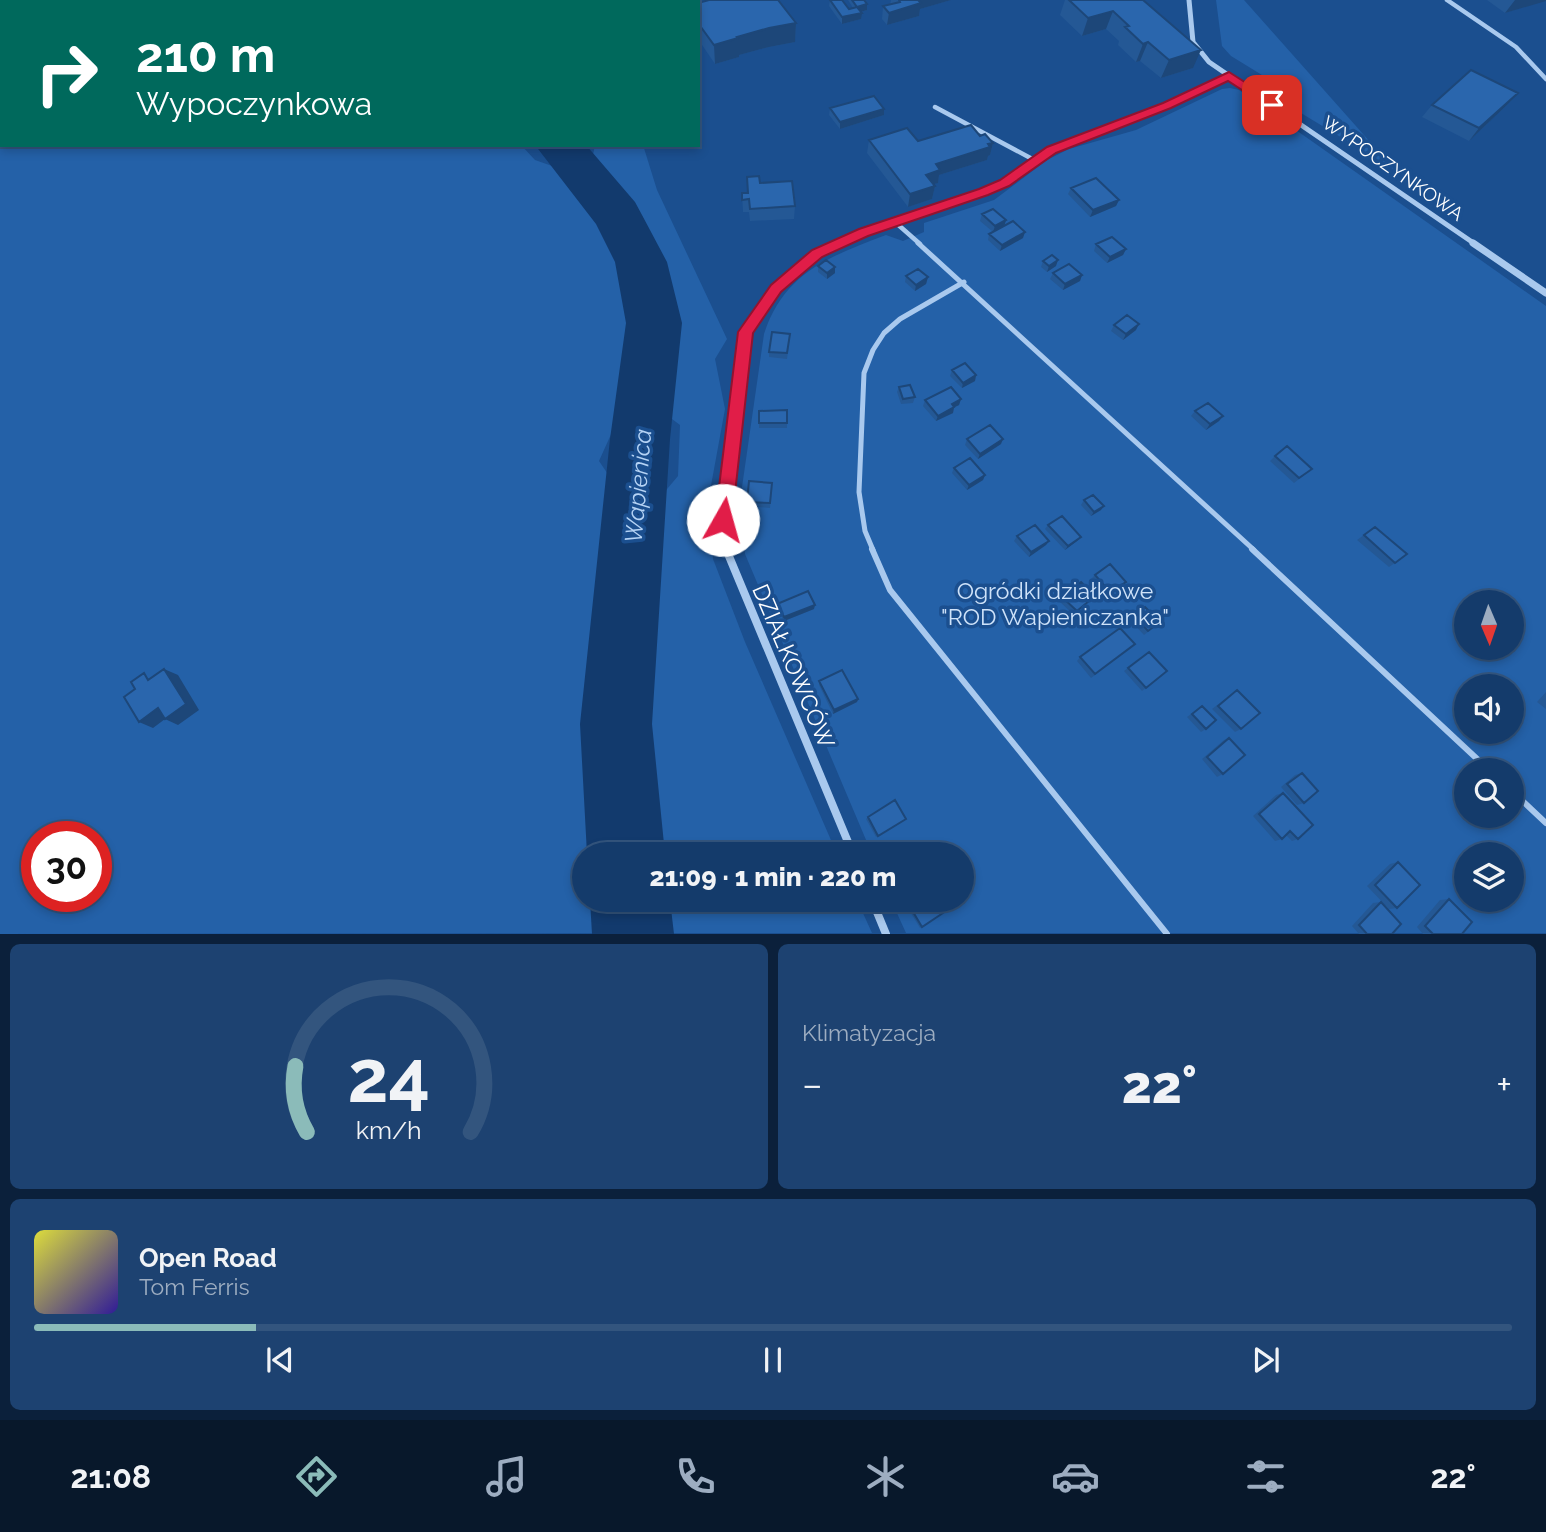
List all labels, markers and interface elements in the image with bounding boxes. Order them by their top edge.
text: 210 m [136,26,275,83]
icon: right [21,28,112,119]
pin [1242,75,1302,135]
text: Wypoczynkowa [136,85,372,122]
icon: arrive [1253,86,1291,124]
street label: WYPOCZYNKOWA [1318,111,1468,225]
water label: Wapienica [619,428,657,544]
position arrow [686,483,760,557]
park label: Ogródki działkowe "ROD Wapieniczanka" [941,577,1169,630]
street label: DZIAŁKOWCÓW [747,580,841,752]
north arrow [1454,590,1524,660]
map controls [1454,590,1524,912]
button: sound [1454,674,1524,744]
button: search [1454,758,1524,828]
speed limit sign: 30 [21,821,112,912]
button: layers [1454,842,1524,912]
text: 21:09 · 1 min · 220 m [650,862,896,892]
text: Klimatyzacja [802,1019,936,1046]
text: 24 [348,1035,430,1120]
text: 22° [1122,1054,1197,1115]
text: − [802,1062,822,1107]
text: + [1496,1062,1512,1107]
text: km/h [356,1115,422,1145]
text: Open Road [139,1243,277,1273]
text: Tom Ferris [139,1273,250,1300]
icon: previous [261,1341,299,1379]
icon: pause [754,1341,792,1379]
icon: next [1247,1341,1285,1379]
icon: directions [292,1452,341,1501]
icon: music [482,1452,531,1501]
icon: phone [671,1452,720,1501]
icon: climate [861,1452,910,1501]
icon: car [1051,1452,1100,1501]
icon: filters [1241,1452,1290,1501]
text: 21:08 [70,1458,151,1495]
text: 22° [1430,1458,1476,1495]

